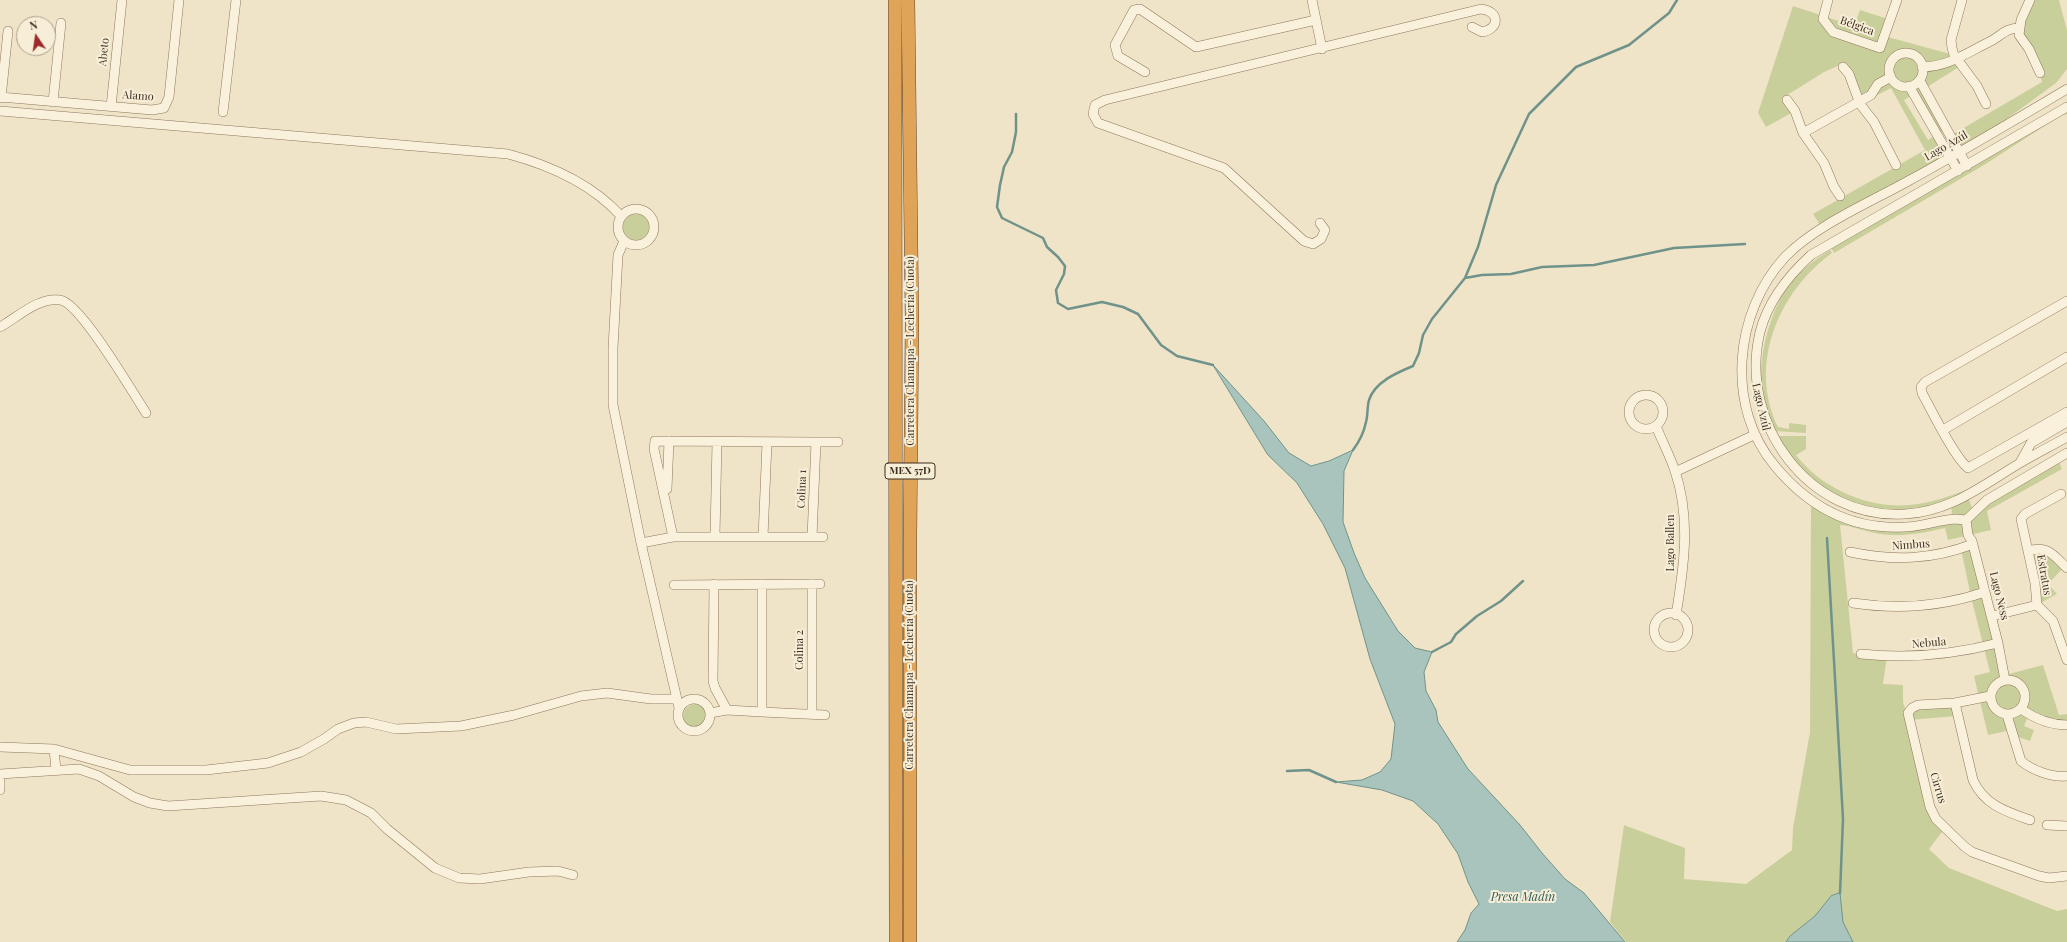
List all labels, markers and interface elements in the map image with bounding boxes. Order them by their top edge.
street label: Bélgica [1838,14,1876,38]
north arrow [16,16,56,56]
text: N [28,17,39,33]
street label: Abeto [96,37,112,67]
street label: Alamo [122,88,154,104]
street label: Lago Azúl [1922,128,1970,164]
street label: Carretera Chamapa - Lechería (Cuota) [904,256,918,446]
street label: Lago Azúl [1749,382,1773,432]
road number: MEX 57D [885,463,935,479]
street label: Colina 1 [795,469,809,509]
street label: Lago Ballen [1664,514,1678,572]
street label: Nimbus [1892,537,1930,553]
street label: Estratus [2034,554,2054,596]
street label: Lago Ness [1987,570,2011,622]
street label: Carretera Chamapa - Lechería (Cuota) [903,580,917,770]
street label: Colina 2 [793,630,807,670]
street label: Nebula [1911,635,1947,651]
street label: Cirrus [1927,771,1949,805]
water label: Presa Madín [1491,890,1555,904]

